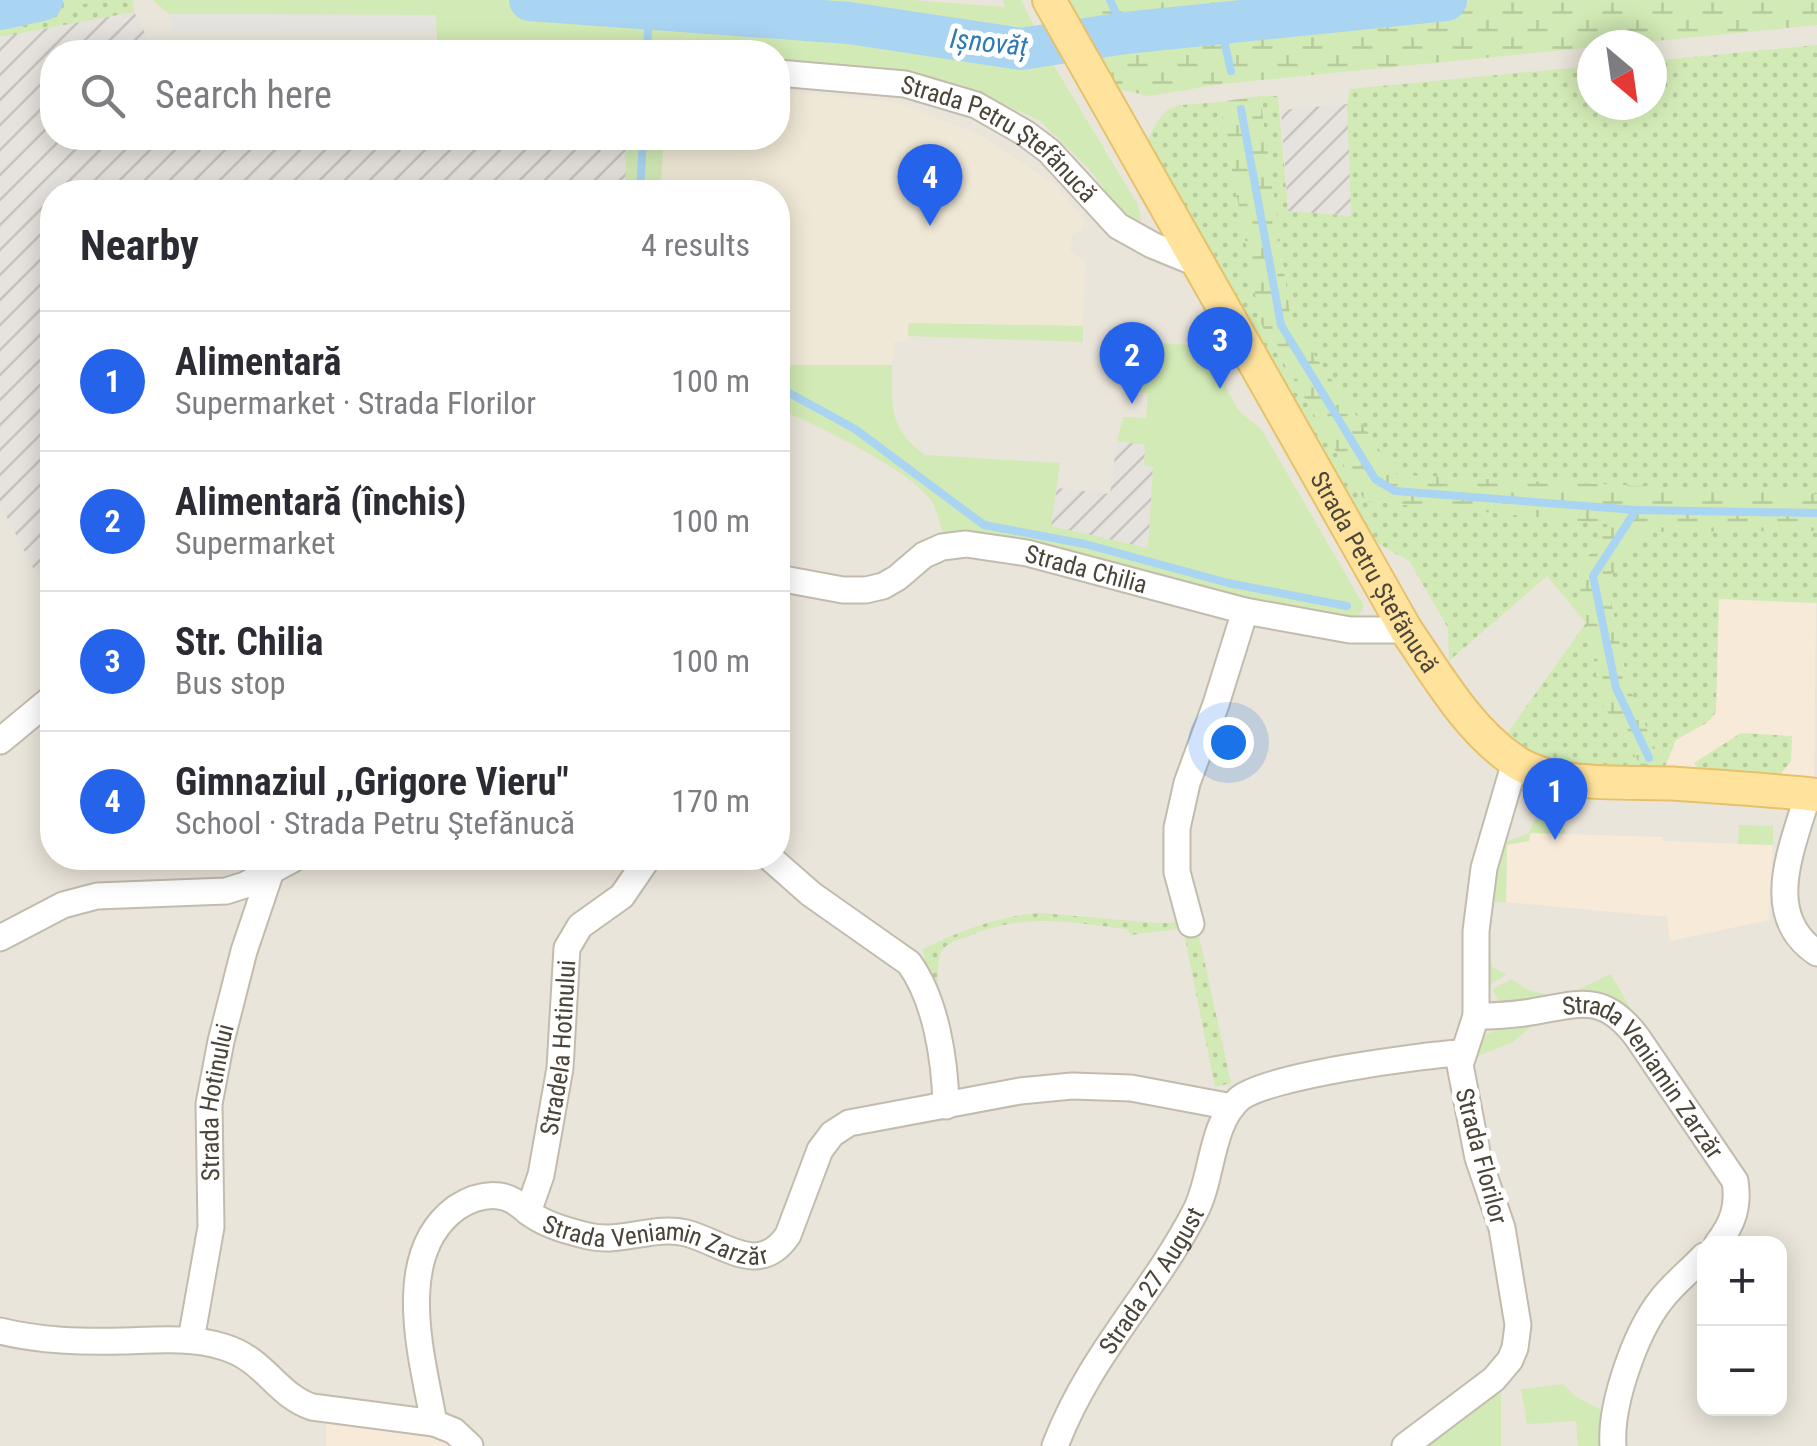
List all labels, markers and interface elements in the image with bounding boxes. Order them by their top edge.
water label: Ișnovăț [948,22,1031,63]
north arrow [1577,30,1667,120]
search box [40,40,790,150]
icon: search [75,68,130,123]
street label: Strada Petru Ştefănucă [898,70,1103,208]
text: Search here [155,73,332,117]
pin: 4 [898,144,962,226]
text: Nearby [80,221,199,270]
text: 4 results [641,226,750,264]
pin: 3 [1188,306,1252,389]
pin: 2 [1100,322,1164,404]
text: Alimentară [175,340,341,384]
text: 1 [104,362,121,400]
text: 100 m [671,362,750,400]
text: Supermarket · Strada Florilor [175,384,536,422]
street label: Strada Petru Ștefănucă [1304,467,1444,678]
text: Alimentară (închis) [175,480,466,524]
text: 2 [104,502,121,540]
text: 100 m [671,502,750,540]
text: Supermarket [175,524,335,562]
street label: Strada Chilia [1022,539,1150,599]
text: Str. Chilia [175,620,323,664]
text: 3 [104,642,121,680]
text: 100 m [671,642,750,680]
text: Bus stop [175,664,285,702]
your location [1203,717,1254,768]
pin: 1 [1522,758,1588,840]
text: Gimnaziul ,,Grigore Vieru" [175,760,569,804]
text: 4 [104,782,121,820]
text: 170 m [671,782,750,820]
text: School · Strada Petru Ştefănucă [175,804,575,842]
street label: Stradela Hotinului [534,959,581,1138]
street label: Strada Veniamin Zarzăr [1560,990,1730,1164]
street label: Strada Hotinului [194,1021,240,1181]
street label: Strada Florilor [1450,1085,1514,1227]
street label: Strada 27 August [1093,1202,1210,1360]
street label: Strada Veniamin Zarzăr [538,1209,772,1271]
map controls [1697,1236,1787,1416]
button: + [1697,1236,1787,1326]
button: − [1697,1326,1787,1416]

